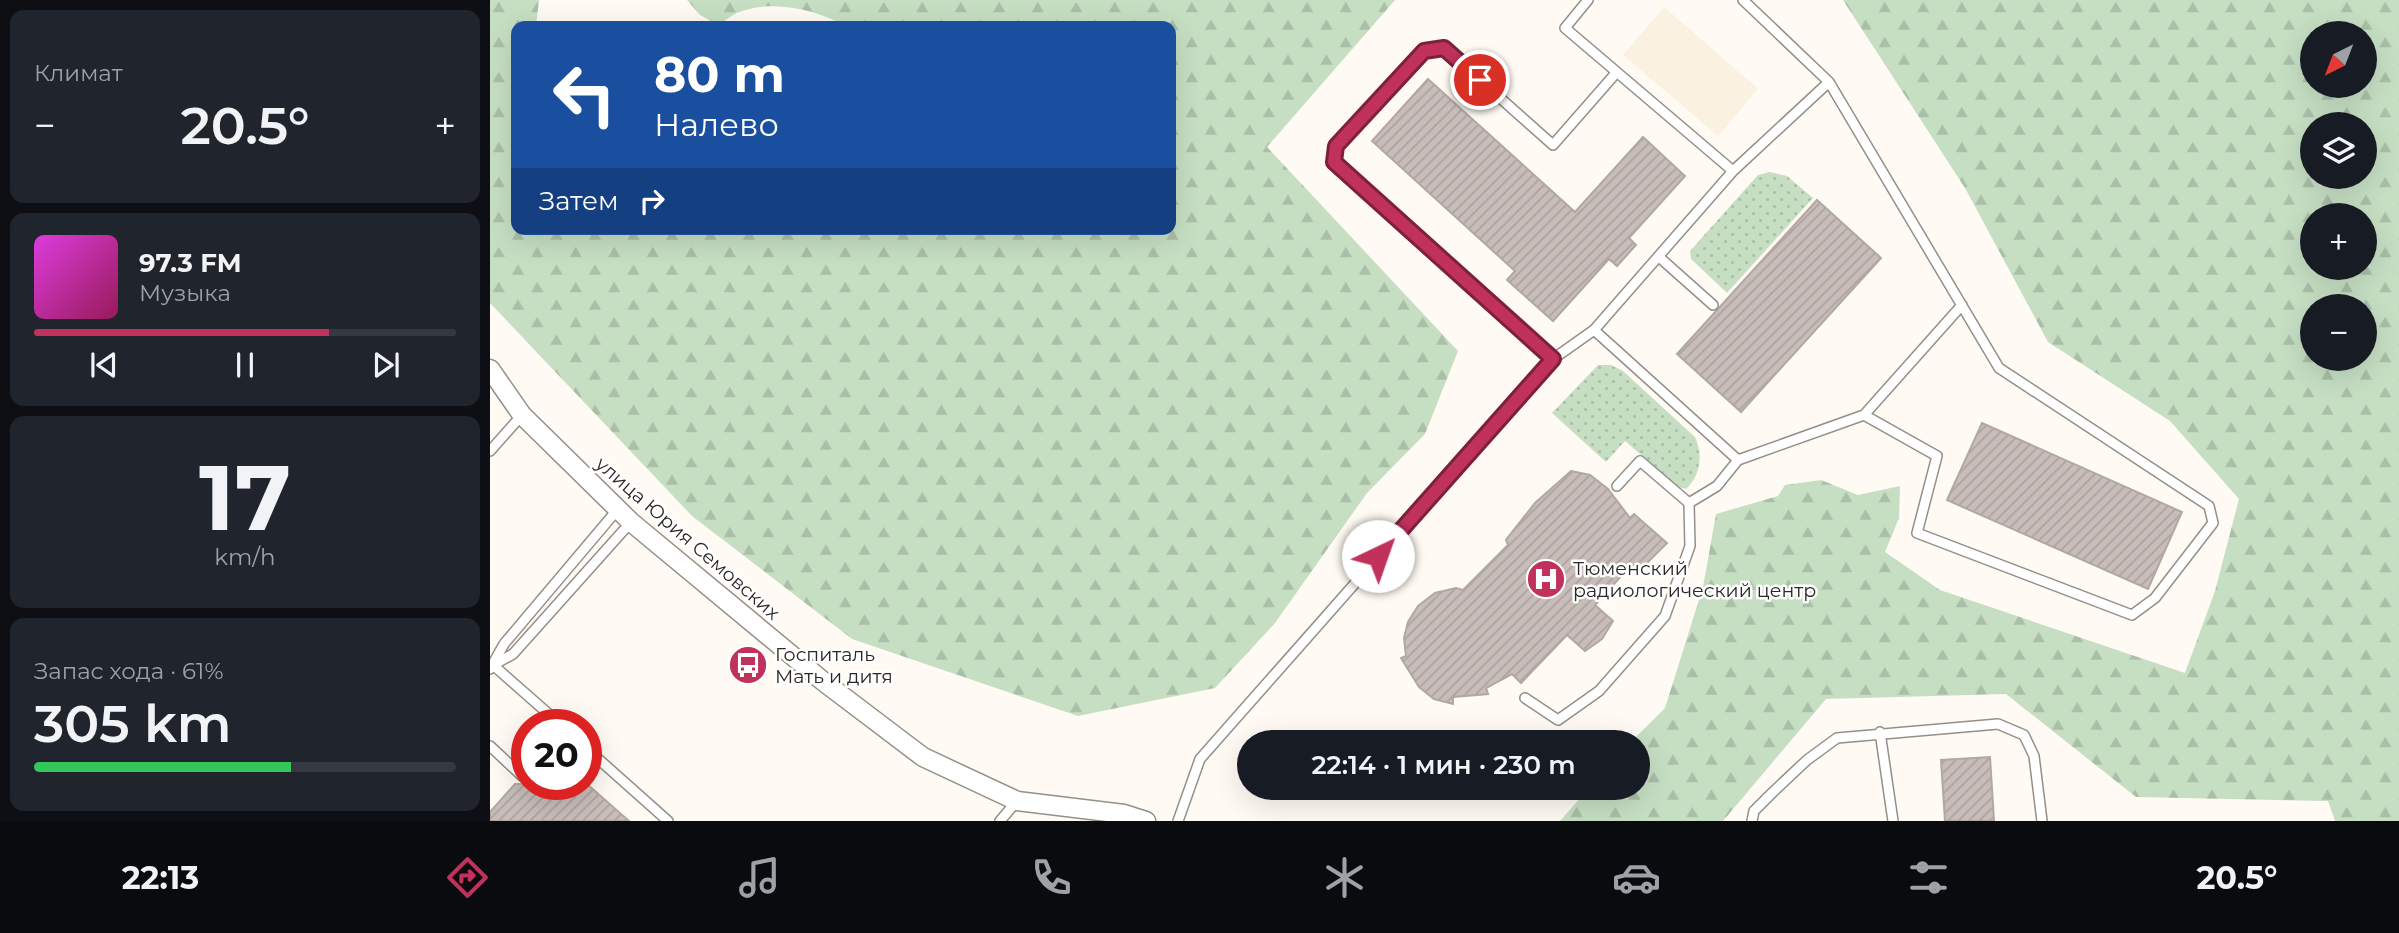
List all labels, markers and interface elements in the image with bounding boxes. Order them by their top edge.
north arrow [2300,21,2376,98]
map controls [2300,21,2377,371]
text: 80 m [654,45,785,104]
icon: left [539,49,630,140]
pin [1450,50,1510,110]
text: Климат [34,59,123,87]
icon: arrive [1461,61,1499,99]
text: 20.5° [181,94,309,157]
text: − [34,102,56,149]
text: + [434,102,456,149]
text: Налево [654,105,779,144]
button: layers [2300,112,2377,189]
icon: right [633,182,671,220]
text: Затем [539,185,619,217]
button: + [2300,203,2377,280]
text: 97.3 FM [139,247,242,279]
text: Музыка [139,279,231,307]
button: − [2300,294,2377,371]
icon: previous [85,346,123,384]
icon: pause [226,346,264,384]
icon: next [367,346,405,384]
text: 17 [199,442,291,553]
street label: улица Юрия Семовских [590,452,784,624]
position arrow [1341,519,1415,593]
text: km/h [214,543,276,571]
place label: Тюменский радиологический центр [1573,557,1816,602]
hospital icon: Тюменский радиологический центр [1525,558,1567,600]
place label: Госпиталь Мать и дитя [775,643,893,688]
bus stop icon: Госпиталь Мать и дитя [727,644,769,686]
text: Запас хода · 61% [34,657,223,685]
text: 305 km [34,692,232,755]
speed limit sign: 20 [511,709,602,800]
text: 22:14 · 1 мин · 230 m [1311,749,1576,781]
icon: directions [443,853,492,902]
icon: music [735,853,784,902]
icon: phone [1027,853,1076,902]
icon: climate [1320,853,1369,902]
icon: car [1612,853,1661,902]
icon: filters [1904,853,1953,902]
text: 22:13 [122,858,199,897]
text: 20.5° [2196,858,2277,897]

